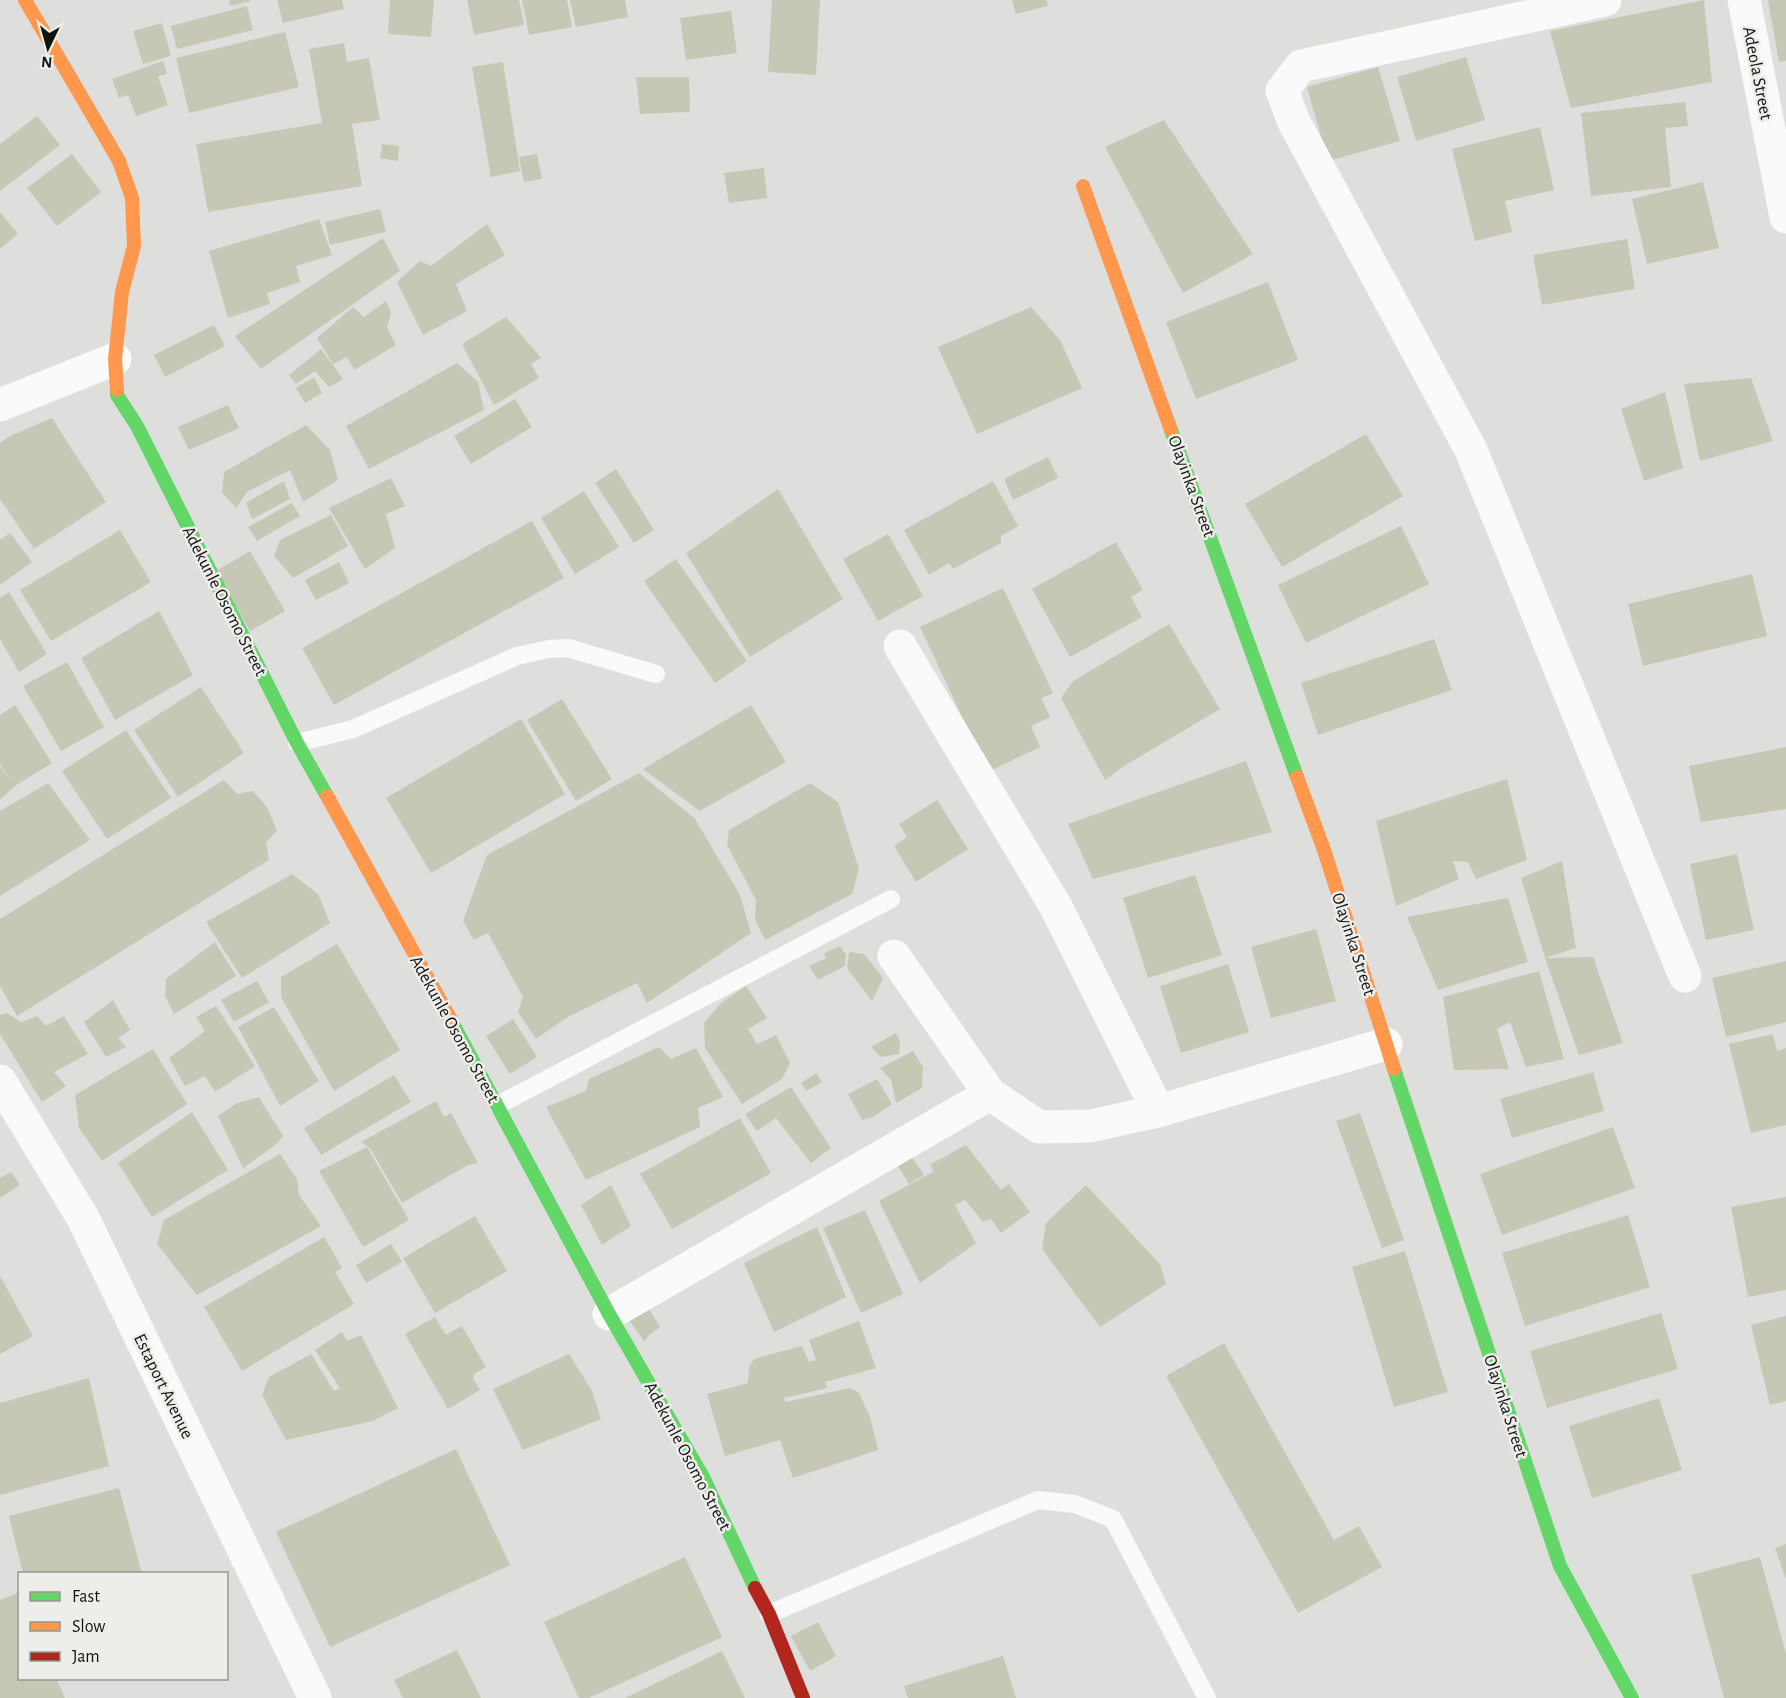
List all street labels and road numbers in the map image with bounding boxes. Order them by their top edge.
street label: Adeola Street [1739,25,1775,122]
street label: Olayinka Street [1164,433,1218,540]
street label: Adekunle Osomo Street [179,524,270,679]
street label: Olayinka Street [1328,891,1378,998]
street label: Adekunle Osomo Street [406,953,502,1106]
street label: Estaport Avenue [130,1331,196,1442]
street label: Olayinka Street [1480,1353,1530,1460]
street label: Adekunle Osomo Street [640,1379,734,1534]

